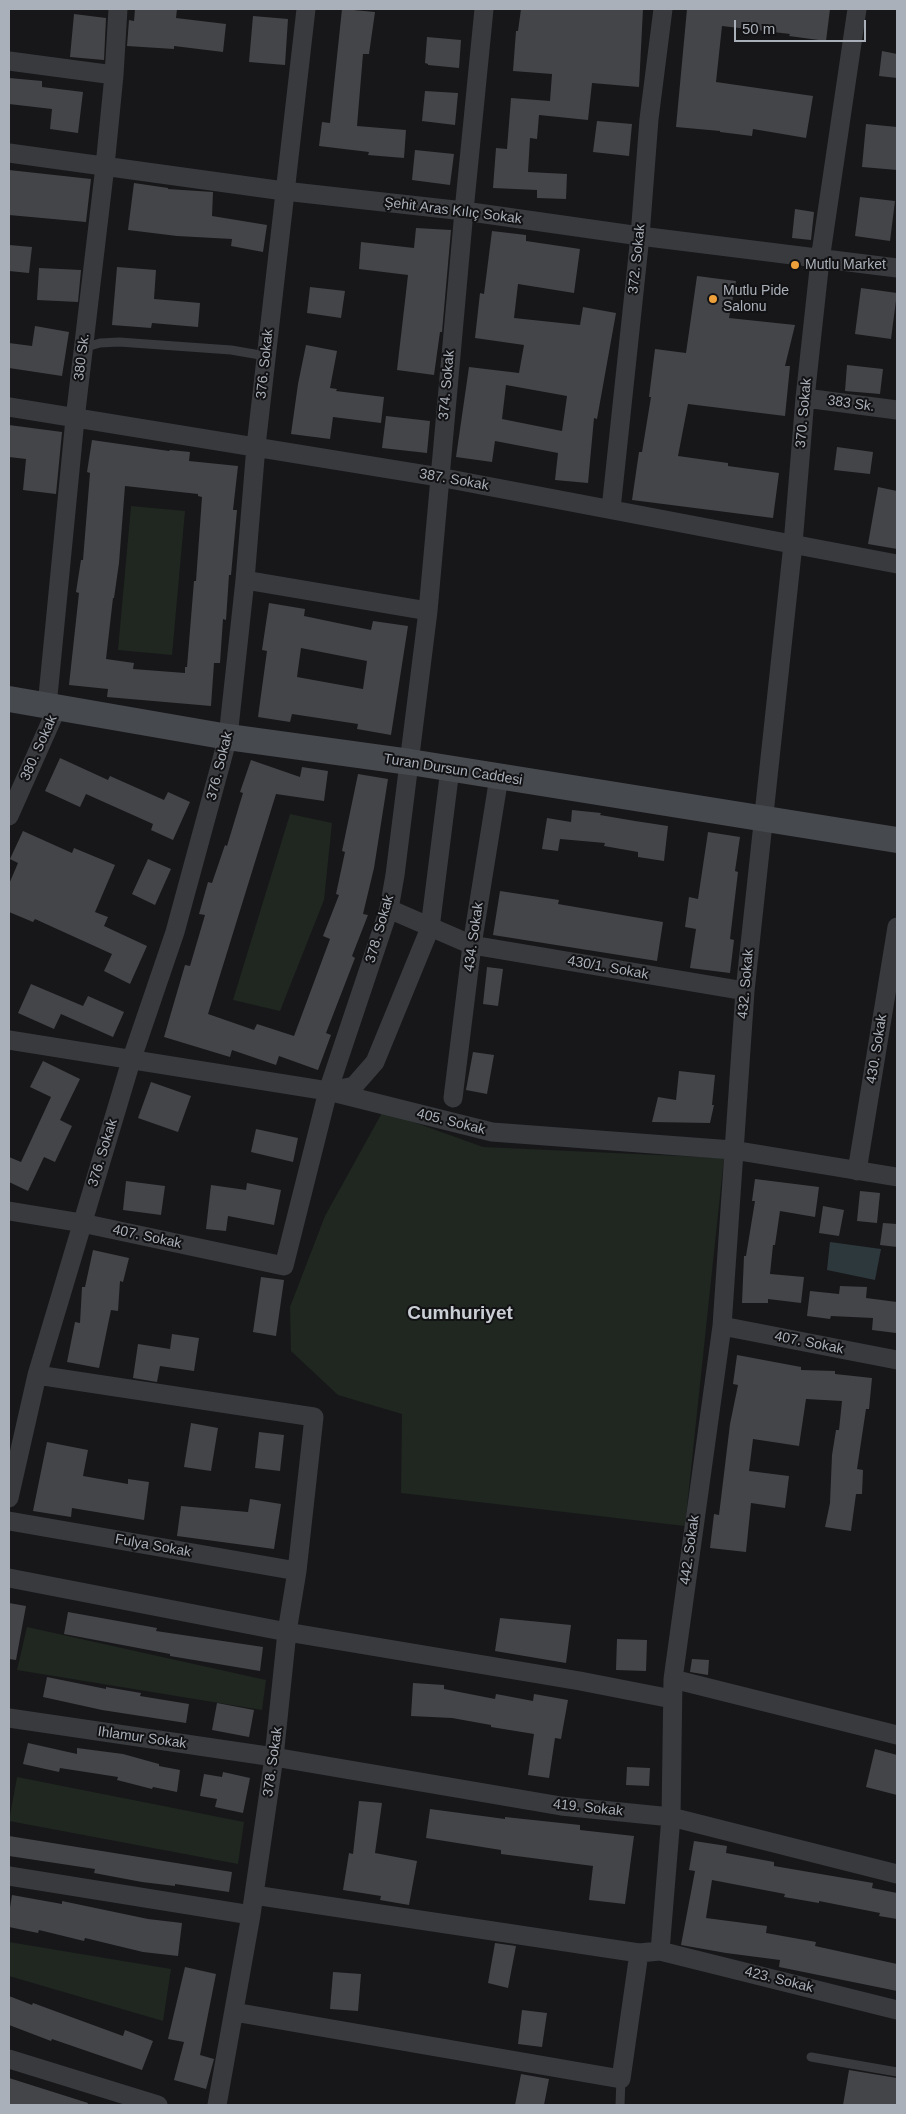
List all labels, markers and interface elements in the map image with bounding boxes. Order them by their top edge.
scale bar [736,10,868,42]
text: 50 m [742,20,775,37]
street label: Şehit Aras Kılıç Sokak [383,194,523,228]
street label: 372. Sokak [625,223,649,295]
place label: Mutlu Market [805,257,886,273]
marker: Mutlu Market [789,259,801,271]
place label: Mutlu Pide Salonu [723,283,789,316]
marker: Mutlu Pide Salonu [707,293,719,305]
street label: 376. Sokak [253,328,277,400]
street label: 380 Sk. [71,332,93,382]
street label: 374. Sokak [436,349,458,421]
street label: 370. Sokak [793,377,815,449]
street label: 383 Sk. [826,392,876,416]
street label: 387. Sokak [418,466,490,494]
street label: 380. Sokak [17,713,61,783]
street label: 376. Sokak [203,730,237,802]
street label: Turan Dursun Caddesi [382,751,524,789]
street label: 378. Sokak [362,893,398,965]
street label: 434. Sokak [461,901,487,973]
street label: 432. Sokak [735,948,757,1020]
street label: 430/1. Sokak [566,953,650,983]
street label: 430. Sokak [863,1013,891,1085]
street label: 405. Sokak [415,1105,487,1139]
street label: 376. Sokak [85,1117,121,1189]
street label: 407. Sokak [111,1222,183,1252]
district label: Cumhuriyet [407,1303,513,1325]
street label: 407. Sokak [773,1328,845,1358]
street label: 442. Sokak [677,1514,703,1586]
street label: Fulya Sokak [114,1531,192,1561]
street label: Ihlamur Sokak [97,1723,187,1753]
street label: 378. Sokak [260,1726,286,1798]
street label: 419. Sokak [552,1796,624,1820]
street label: 423. Sokak [743,1963,815,1997]

